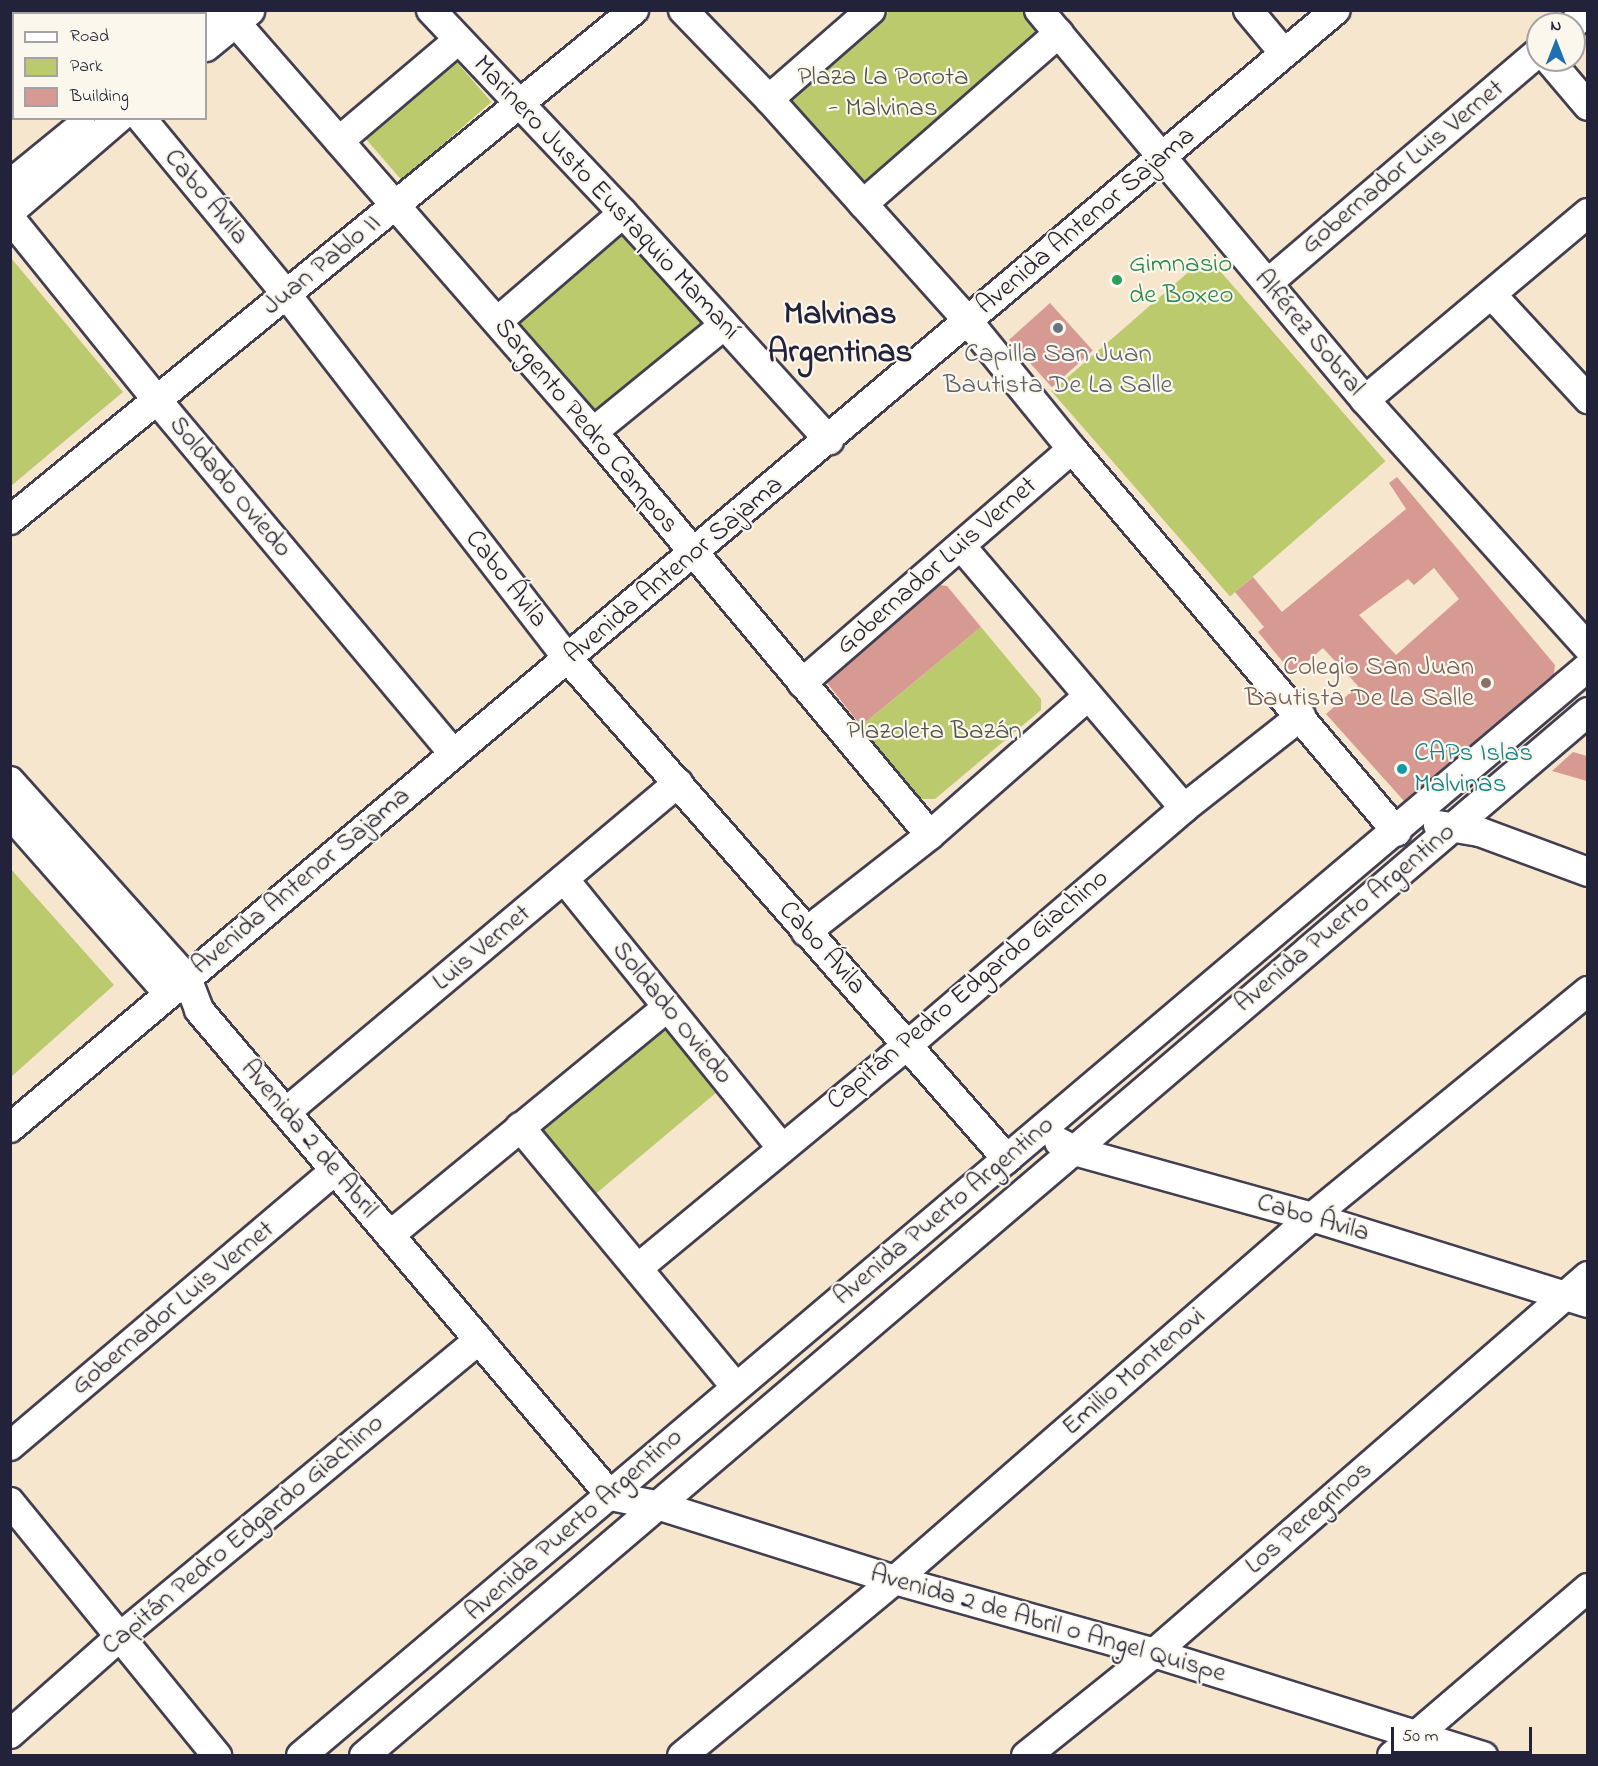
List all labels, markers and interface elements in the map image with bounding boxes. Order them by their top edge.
legend [12,12,207,120]
north arrow [1526,12,1586,72]
text: N [1551,14,1561,38]
text: Road [70,24,109,50]
street label: Marinero Justo Eustaquio Mamaní [466,49,746,347]
text: Park [70,54,103,80]
park label: Plaza La Porota - Malvinas [797,61,969,124]
street label: Gobernador Luis Vernet [1295,72,1511,262]
text: Building [70,84,129,110]
street label: Avenida Antenor Sajama [970,120,1202,322]
street label: Cabo Ávila [156,142,256,252]
street label: Juan Pablo II [256,207,388,323]
place label: Gimnasio de Boxeo [1129,248,1233,311]
street label: Alférez Sobral [1247,263,1371,403]
marker: Gimnasio de Boxeo [1110,273,1124,287]
district label: Malvinas Argentinas [768,296,912,374]
street label: Sargento Pedro Campos [487,312,685,540]
marker: Capilla San Juan Bautista De La Salle [1051,321,1065,335]
place label: Capilla San Juan Bautista De La Salle [943,338,1173,401]
street label: Soldado Oviedo [161,410,299,564]
street label: Avenida Antenor Sajama [558,469,790,671]
street label: Gobernador Luis Vernet [830,470,1044,662]
street label: Cabo Ávila [458,524,554,634]
place label: Colegio San Juan Bautista De La Salle [1245,651,1474,714]
marker: Colegio San Juan Bautista De La Salle [1479,676,1493,690]
park label: Plazoleta Bazán [846,716,1022,748]
place label: CAPs Islas Malvinas [1414,737,1533,800]
marker: CAPs Islas Malvinas [1395,762,1409,776]
street label: Avenida Antenor Sajama [185,780,417,982]
street label: Avenida Puerto Argentino [1228,816,1462,1020]
street label: Capitán Pedro Edgardo Giachino [820,862,1116,1118]
street label: Cabo Ávila [771,894,873,1002]
street label: Luis Vernet [426,898,538,998]
street label: Soldado Oviedo [604,935,740,1091]
street label: Avenida 2 de Abril [233,1053,385,1225]
street label: Avenida Puerto Argentino [827,1109,1061,1313]
street label: Cabo Ávila [1253,1187,1373,1249]
street label: Gobernador Luis Vernet [65,1213,281,1403]
street label: Emilio Montenovi [1055,1301,1213,1443]
street label: Capitán Pedro Edgardo Giachino [95,1407,391,1663]
street label: Avenida Puerto Argentino [458,1422,690,1628]
street label: Los Peregrinos [1239,1454,1379,1582]
street label: Avenida 2 de Abril o Angel Quispe [866,1558,1230,1690]
scale bar [1394,1715,1535,1753]
text: 50 m [1402,1724,1439,1750]

